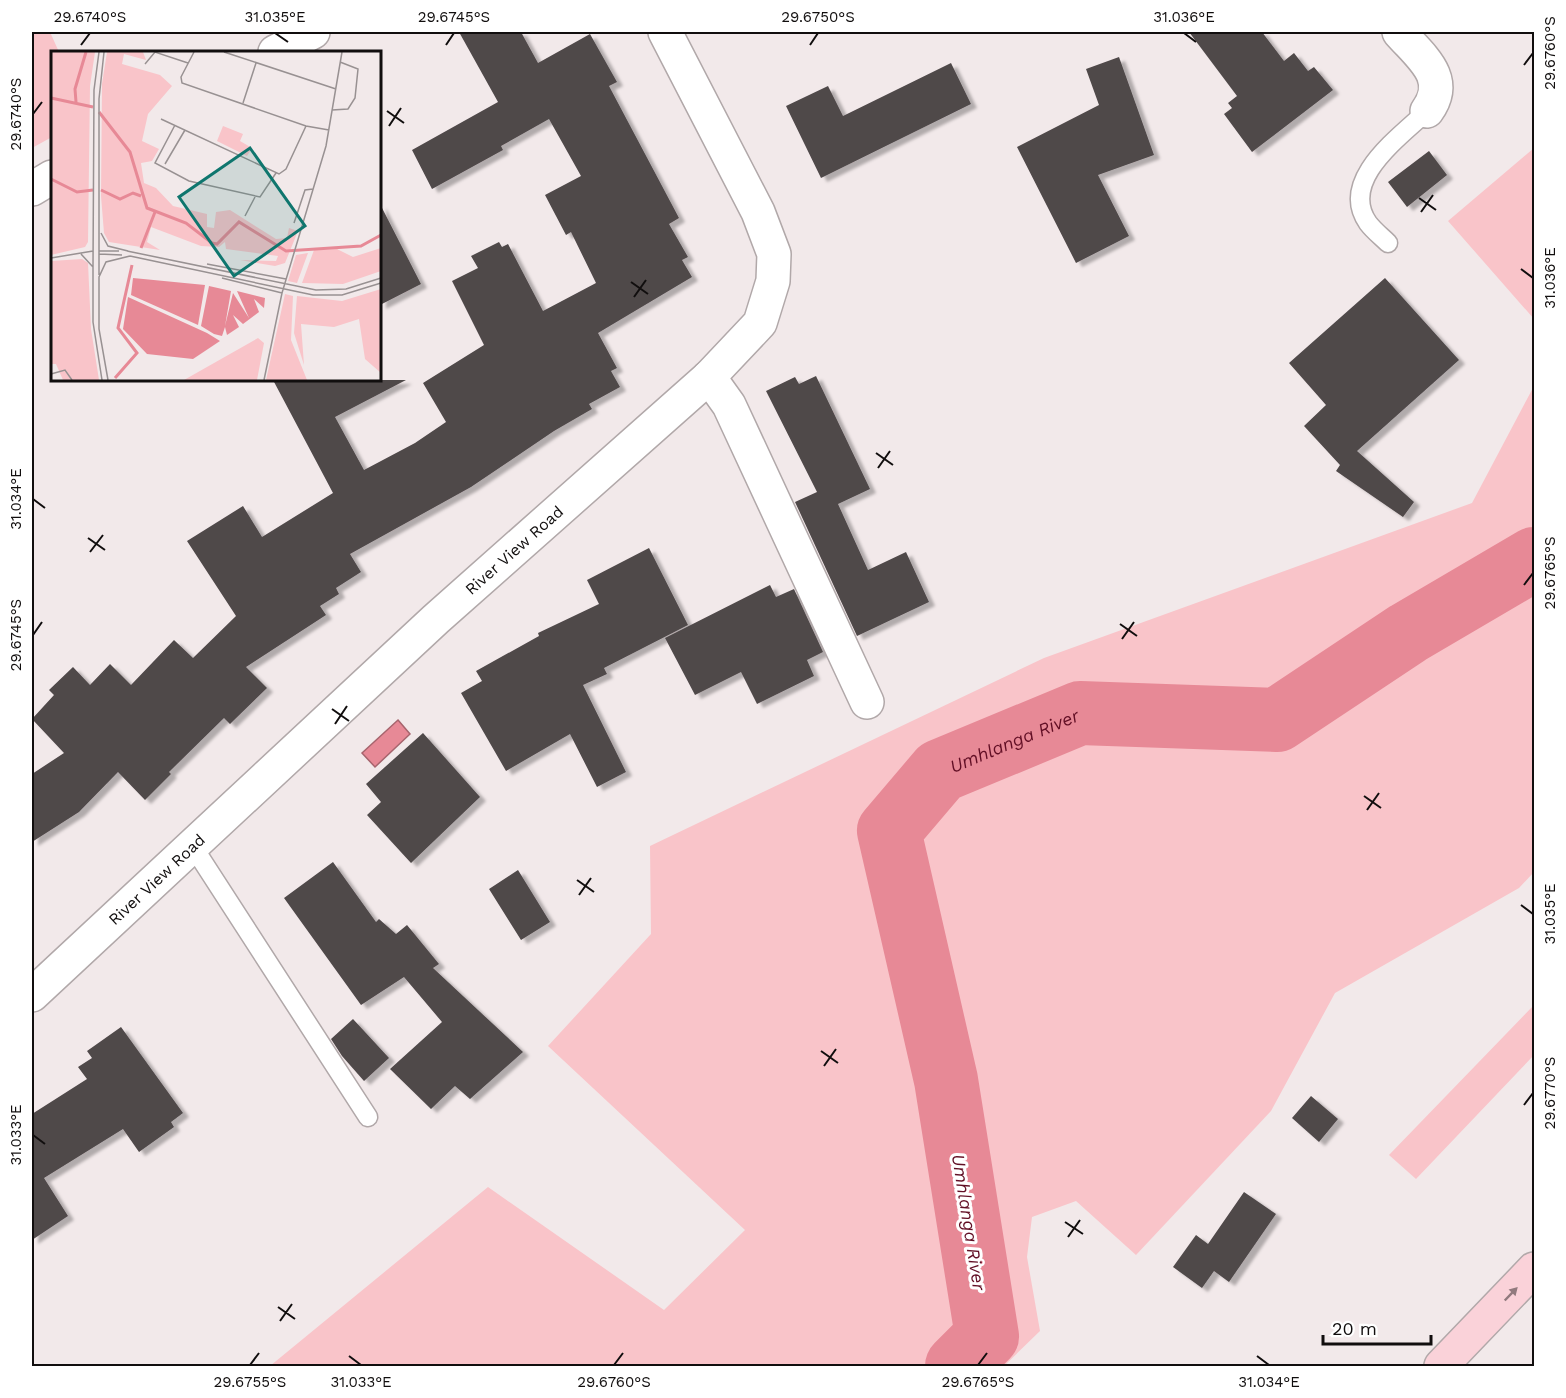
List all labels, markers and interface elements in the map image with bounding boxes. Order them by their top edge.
text: 29.6740°S [54,8,126,26]
text: 31.035°E [244,8,306,26]
text: 29.6745°S [418,8,490,26]
text: 29.6750°S [781,8,855,26]
text: 31.036°E [1153,8,1215,26]
text: 29.6760°S [1541,16,1559,90]
inset map [51,51,381,381]
text: 29.6740°S [7,78,25,150]
text: 31.036°E [1541,247,1559,309]
text: 31.034°E [7,468,25,530]
street label: River View Road [461,501,567,598]
text: 29.6765°S [1541,536,1559,610]
text: 29.6745°S [7,599,25,671]
water label: Umhlanga River [946,704,1083,776]
street label: River View Road [104,830,209,929]
text: 31.035°E [1541,883,1559,945]
text: 29.6770°S [1541,1057,1559,1129]
text: 31.033°E [7,1104,25,1166]
water label: Umhlanga River [948,1152,990,1293]
one-way arrow [1504,1287,1517,1302]
scale bar [1323,1308,1431,1346]
text: 20 m [1332,1318,1377,1339]
text: 29.6755°S [214,1373,286,1391]
text: 31.033°E [330,1373,392,1391]
text: 29.6760°S [577,1373,651,1391]
text: 29.6765°S [941,1373,1015,1391]
text: 31.034°E [1238,1373,1300,1391]

